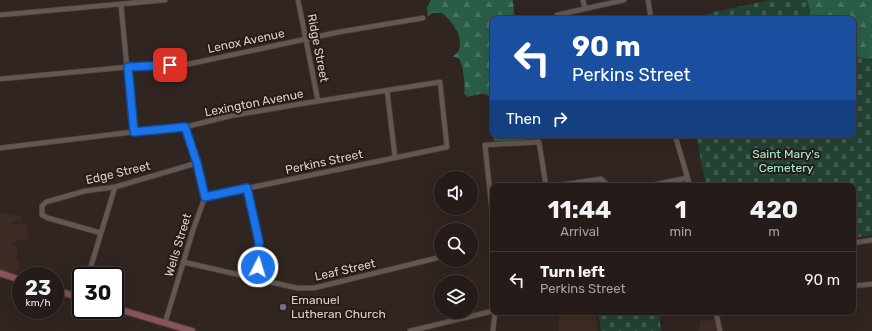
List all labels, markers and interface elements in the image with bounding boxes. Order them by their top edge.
street label: Ridge Street [305,13,332,84]
street label: Lenox Avenue [206,26,286,56]
text: 90 m [572,30,641,63]
icon: left [506,32,558,84]
pin [153,48,187,82]
icon: arrive [159,54,181,76]
text: Perkins Street [572,64,691,86]
street label: Lexington Avenue [203,86,305,119]
icon: right [549,108,571,130]
text: Then [506,110,541,128]
street label: Perkins Street [284,147,364,177]
park label: Saint Mary's Cemetery [752,147,820,175]
street label: Edge Street [84,159,152,187]
map controls [434,171,478,319]
button: sound [434,171,478,215]
text: 11:44 [548,196,612,224]
text: 1 [675,196,687,224]
text: 420 [750,196,798,224]
street label: Wells Street [162,211,194,278]
button: search [434,223,478,267]
text: Arrival [560,224,599,239]
text: min [669,224,692,239]
text: m [768,224,780,239]
position arrow [237,246,279,288]
street label: Leaf Street [313,256,377,284]
text: Turn left [540,263,605,281]
speed limit sign: 30 [72,267,124,319]
icon: left [506,269,528,291]
text: 90 m [805,271,840,289]
button: layers [434,275,478,319]
text: 23 [25,276,51,300]
text: Perkins Street [540,281,626,296]
place label: Emanuel Lutheran Church [291,293,386,321]
text: km/h [26,297,50,309]
marker: Emanuel Lutheran Church [278,302,288,312]

